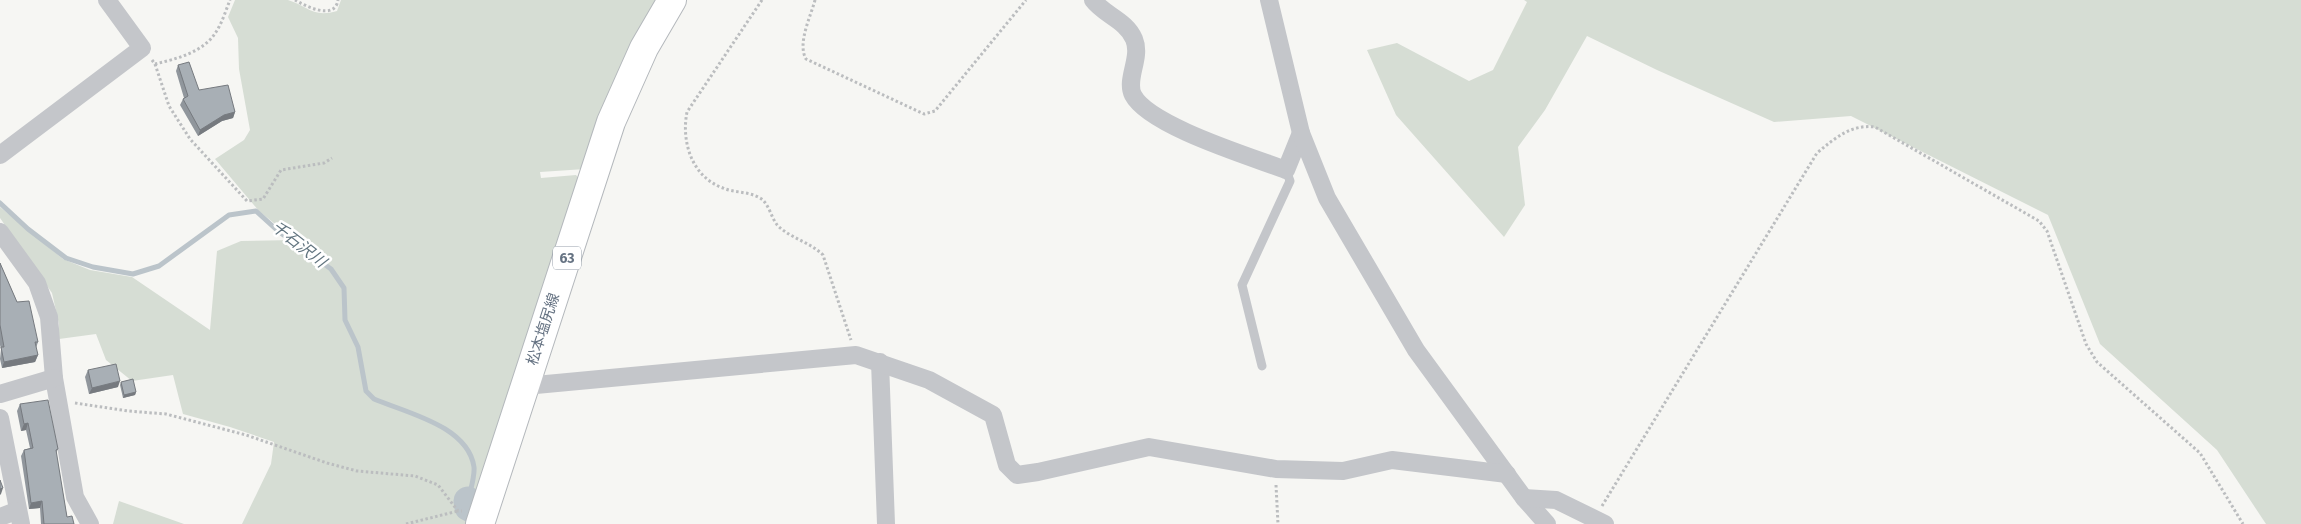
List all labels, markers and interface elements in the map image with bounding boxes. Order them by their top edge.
water label: 千石沢川 [268,217,332,272]
road number: 63 [553,247,581,270]
street label: 松本塩尻線 [523,291,563,367]

